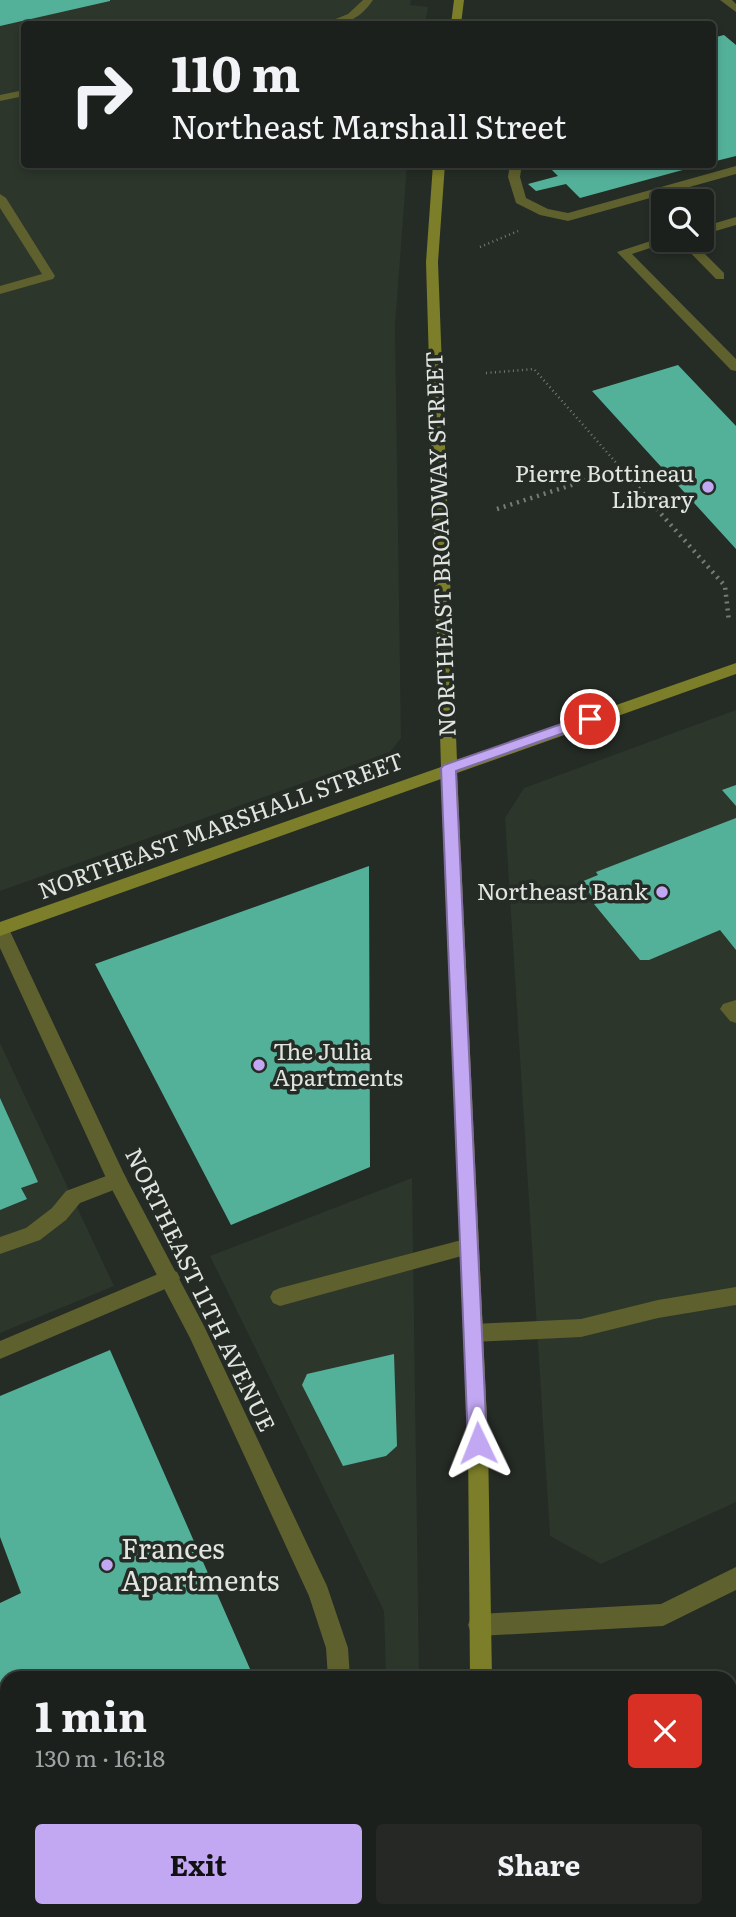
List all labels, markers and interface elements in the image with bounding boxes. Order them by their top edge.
text: 110 m [171,34,300,107]
icon: right [56,49,147,140]
text: Northeast Marshall Street [171,101,566,149]
map controls [651,189,714,252]
button: search [651,189,714,252]
street label: NORTHEAST BROADWAY STREET [415,351,463,738]
place label: Pierre Bottineau Library [515,455,695,515]
marker: Pierre Bottineau Library [700,479,716,495]
pin [560,689,620,749]
icon: arrive [571,700,609,738]
street label: NORTHEAST MARSHALL STREET [33,742,408,906]
place label: Northeast Bank [477,873,649,907]
marker: Northeast Bank [654,884,670,900]
place label: The Julia Apartments [273,1033,403,1093]
marker: The Julia Apartments [251,1057,267,1073]
street label: NORTHEAST 11TH AVENUE [118,1141,285,1437]
position arrow [441,1406,515,1480]
place label: Frances Apartments [121,1526,279,1600]
marker: Frances Apartments [99,1557,115,1573]
text: 1 min [35,1683,147,1745]
button: close [628,1694,702,1768]
text: 130 m · 16:18 [35,1740,165,1774]
button: Exit [35,1824,362,1904]
button: Share [376,1824,702,1904]

